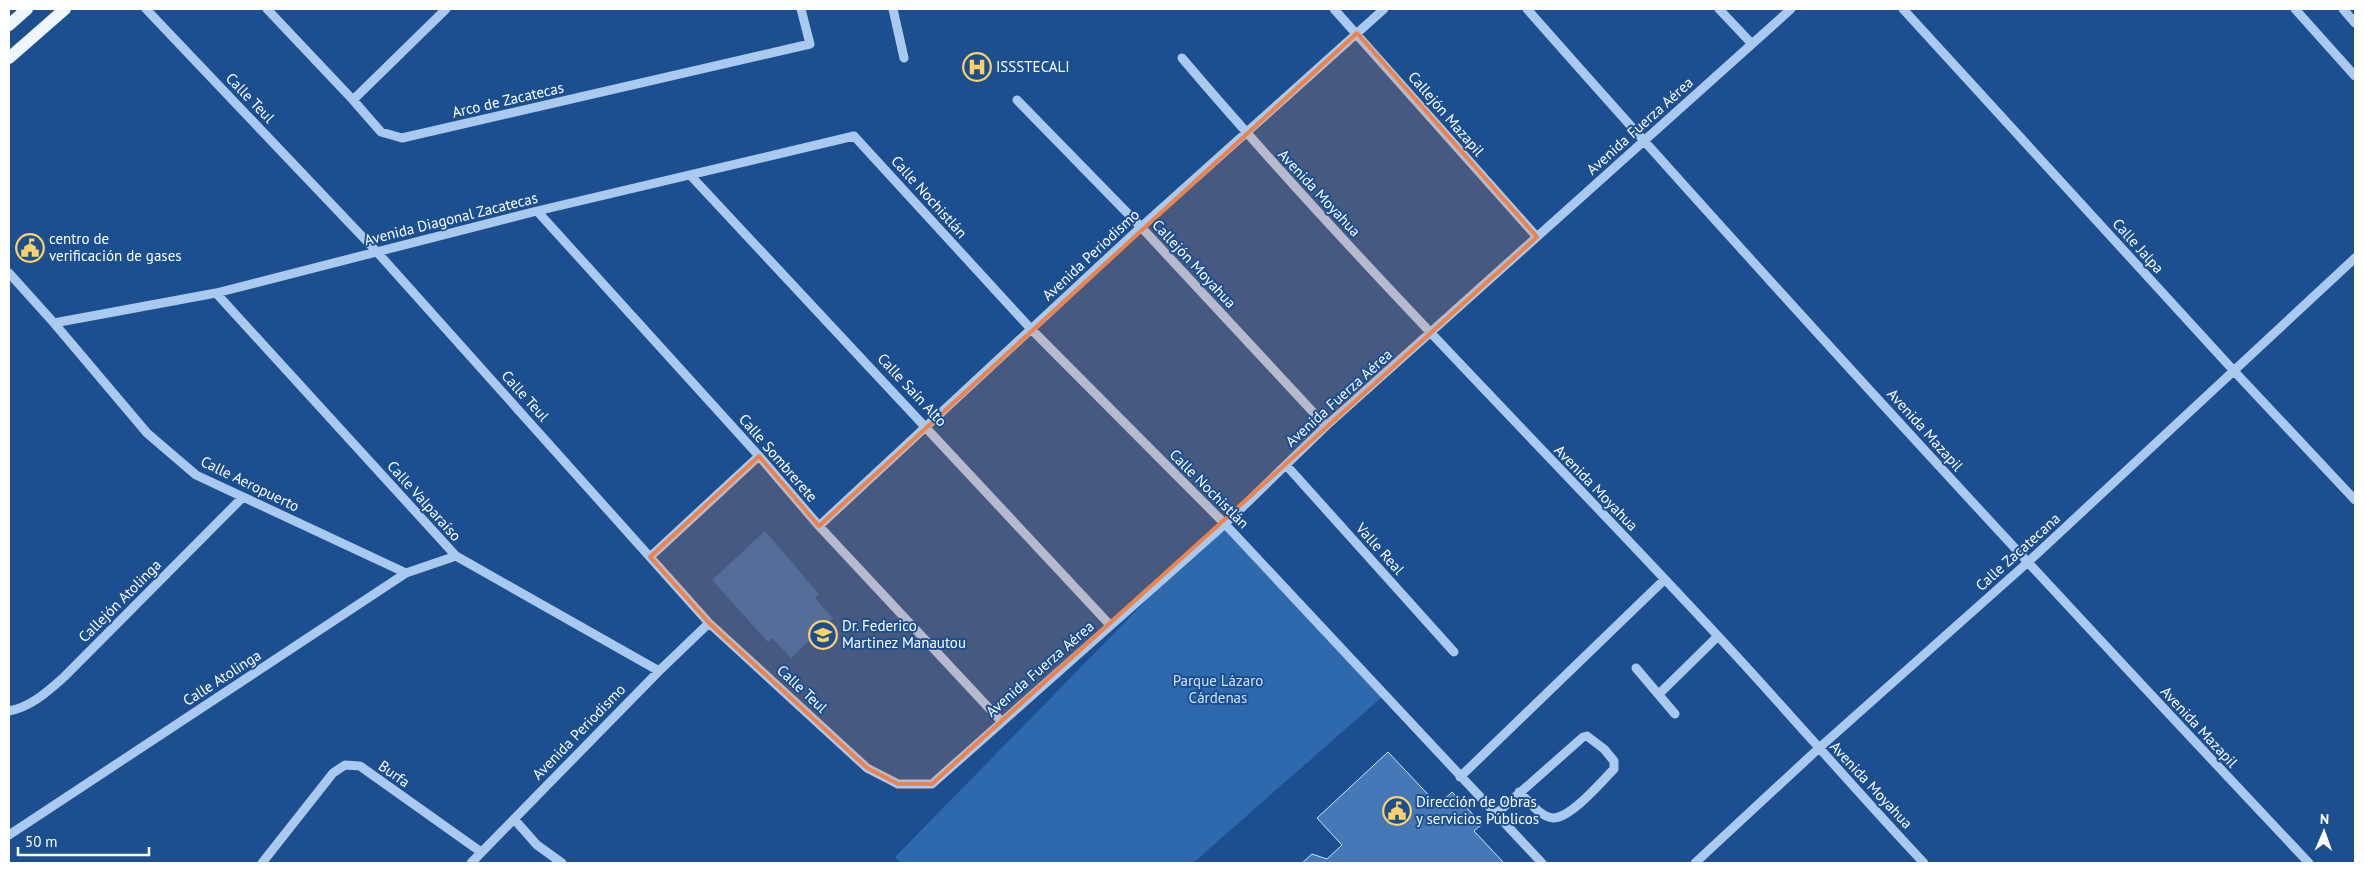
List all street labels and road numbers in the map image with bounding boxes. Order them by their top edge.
street label: Callejón Mazapil [1404,67,1489,161]
street label: Calle Teul [222,69,279,127]
street label: Avenida Fuerza Aérea [1582,73,1697,179]
street label: Arco de Zacatecas [450,77,566,122]
street label: Avenida Moyahua [1274,145,1365,240]
street label: Calle Nochistlán [887,151,971,242]
street label: Avenida Diagonal Zacatecas [362,188,540,249]
street label: Avenida Periodismo [1038,205,1143,305]
street label: Calle Jalpa [2109,214,2168,277]
street label: Callejón Moyahua [1148,215,1240,312]
street label: Avenida Fuerza Aérea [1281,345,1396,451]
street label: Calle Saín Alto [874,349,951,430]
street label: Calle Teul [498,366,554,426]
street label: Avenida Mazapil [1883,384,1968,475]
street label: Calle Sombrerete [735,410,822,506]
street label: Avenida Moyahua [1550,441,1642,535]
street label: Calle Nochistlán [1166,445,1253,532]
street label: Calle Aeropuerto [198,451,303,516]
street label: Calle Valparaíso [383,457,465,545]
street label: Calle Zacatecana [1971,509,2064,595]
street label: Valle Real [1351,518,1409,579]
street label: Callejón Atolinga [74,555,165,646]
street label: Avenida Fuerza Aérea [982,616,1098,721]
street label: Calle Atolinga [179,645,264,710]
street label: Calle Teul [773,660,832,717]
street label: Avenida Periodismo [528,680,629,784]
street label: Avenida Mazapil [2157,682,2242,772]
street label: Avenida Moyahua [1826,737,1917,832]
street label: Burfa [375,756,414,791]

